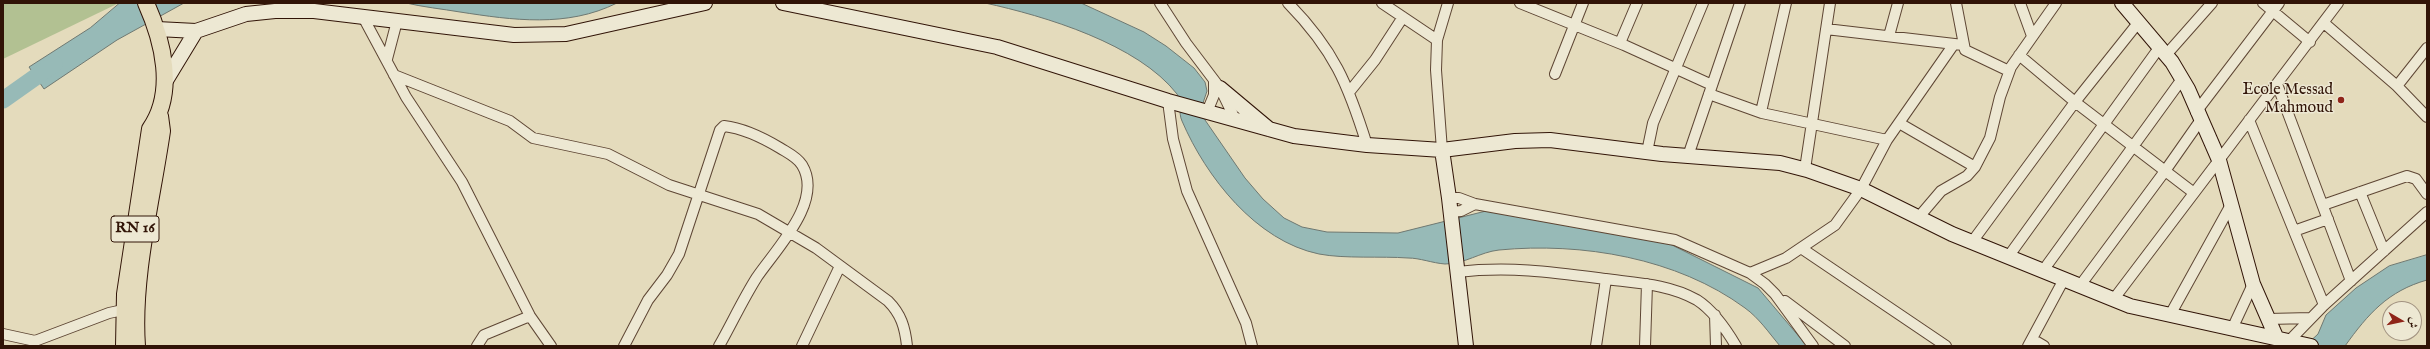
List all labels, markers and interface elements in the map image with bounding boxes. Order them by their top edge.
place label: Ecole Messad Mahmoud [2242,81,2333,119]
marker: Ecole Messad Mahmoud [2336,95,2346,105]
road number: RN 16 [111,216,159,242]
north arrow [2382,301,2422,341]
text: ش [2405,316,2421,329]

